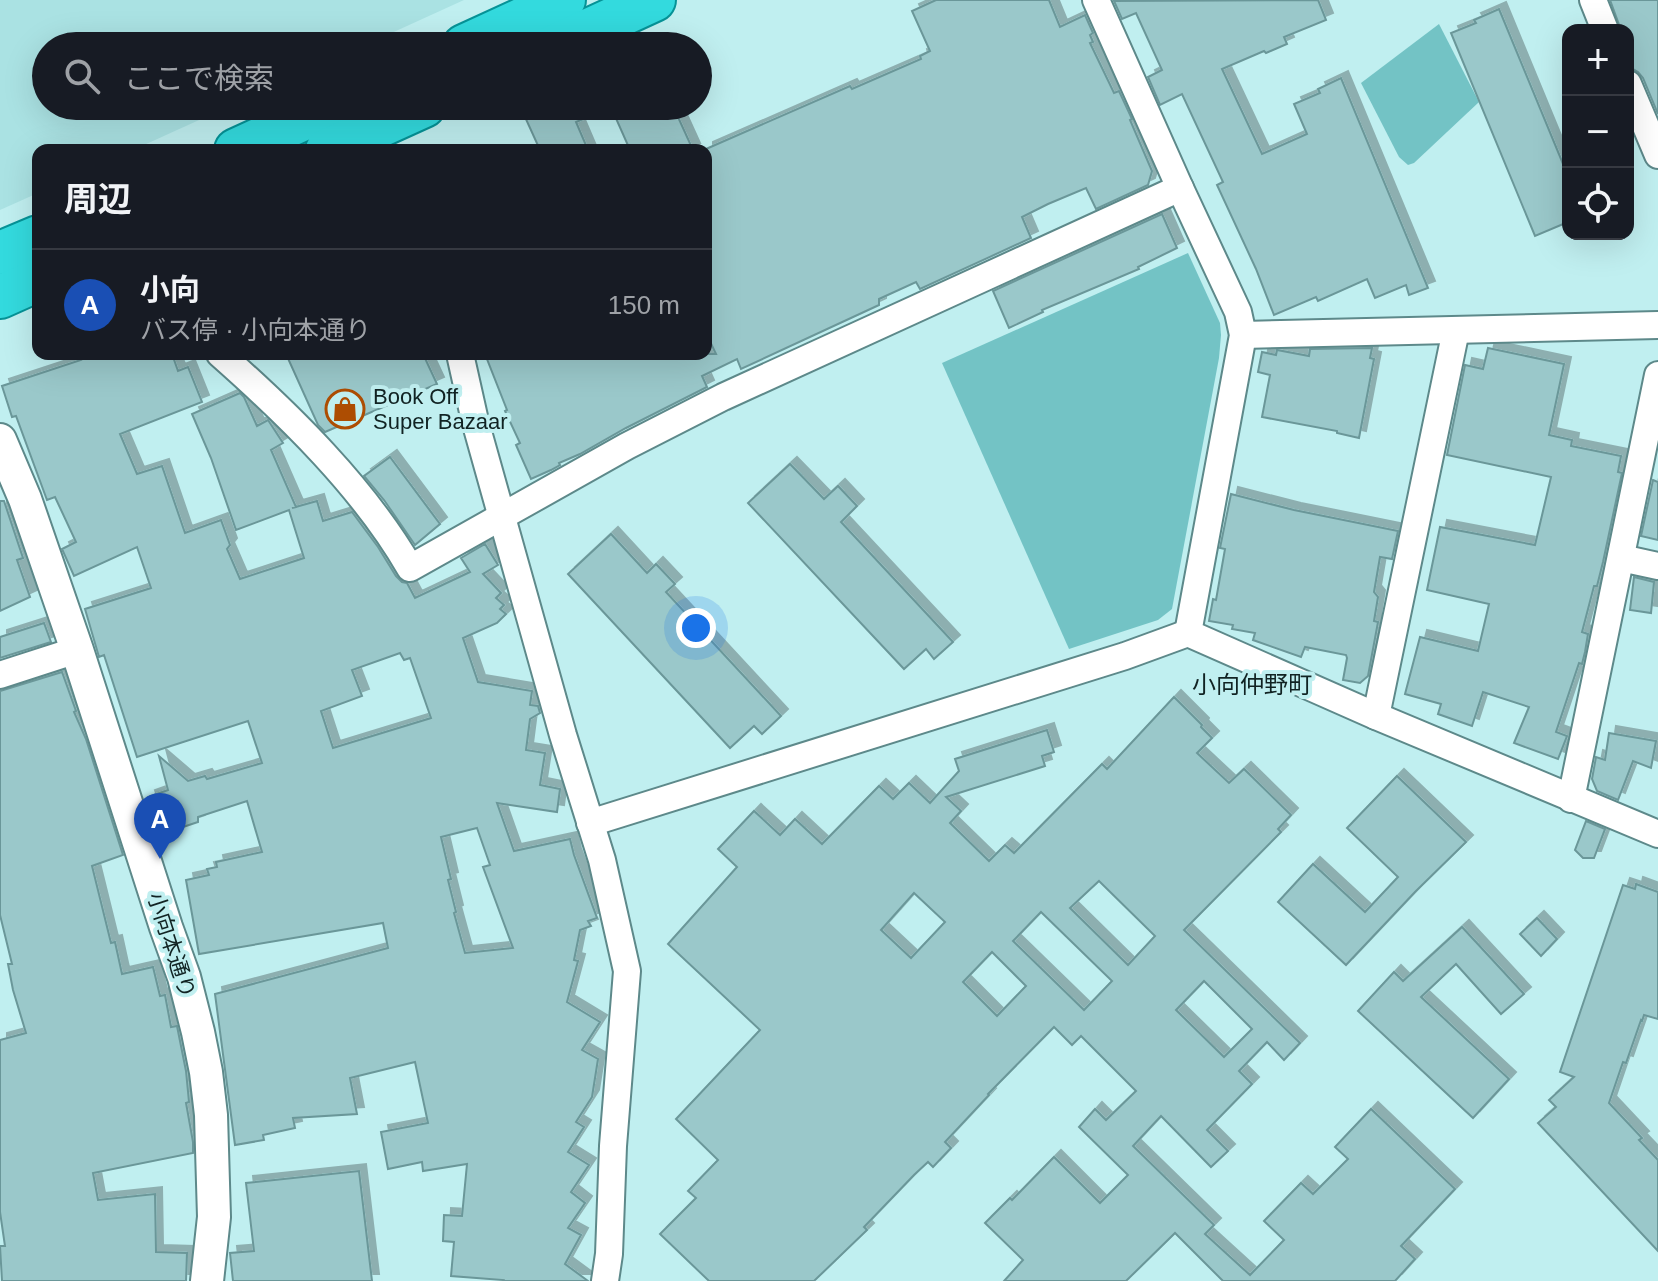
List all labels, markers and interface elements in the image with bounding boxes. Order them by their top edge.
map controls [1562,24,1634,240]
button: + [1562,24,1634,96]
search box [32,32,712,120]
icon: search [60,54,104,98]
text: ここで検索 [124,62,274,95]
button: − [1562,96,1634,168]
button: locate [1562,168,1634,240]
text: 周辺 [64,180,132,218]
text: 小向 [140,273,200,306]
text: A [81,290,99,320]
text: 150 m [608,290,680,320]
text: バス停 · 小向本通り [140,315,371,345]
place label: Book Off Super Bazaar [373,384,508,434]
shop icon: Book Off Super Bazaar [324,388,366,430]
your location [676,608,716,648]
district label: 小向仲野町 [1192,671,1312,698]
pin: A [134,793,186,859]
street label: 小向本通り [143,889,200,1001]

